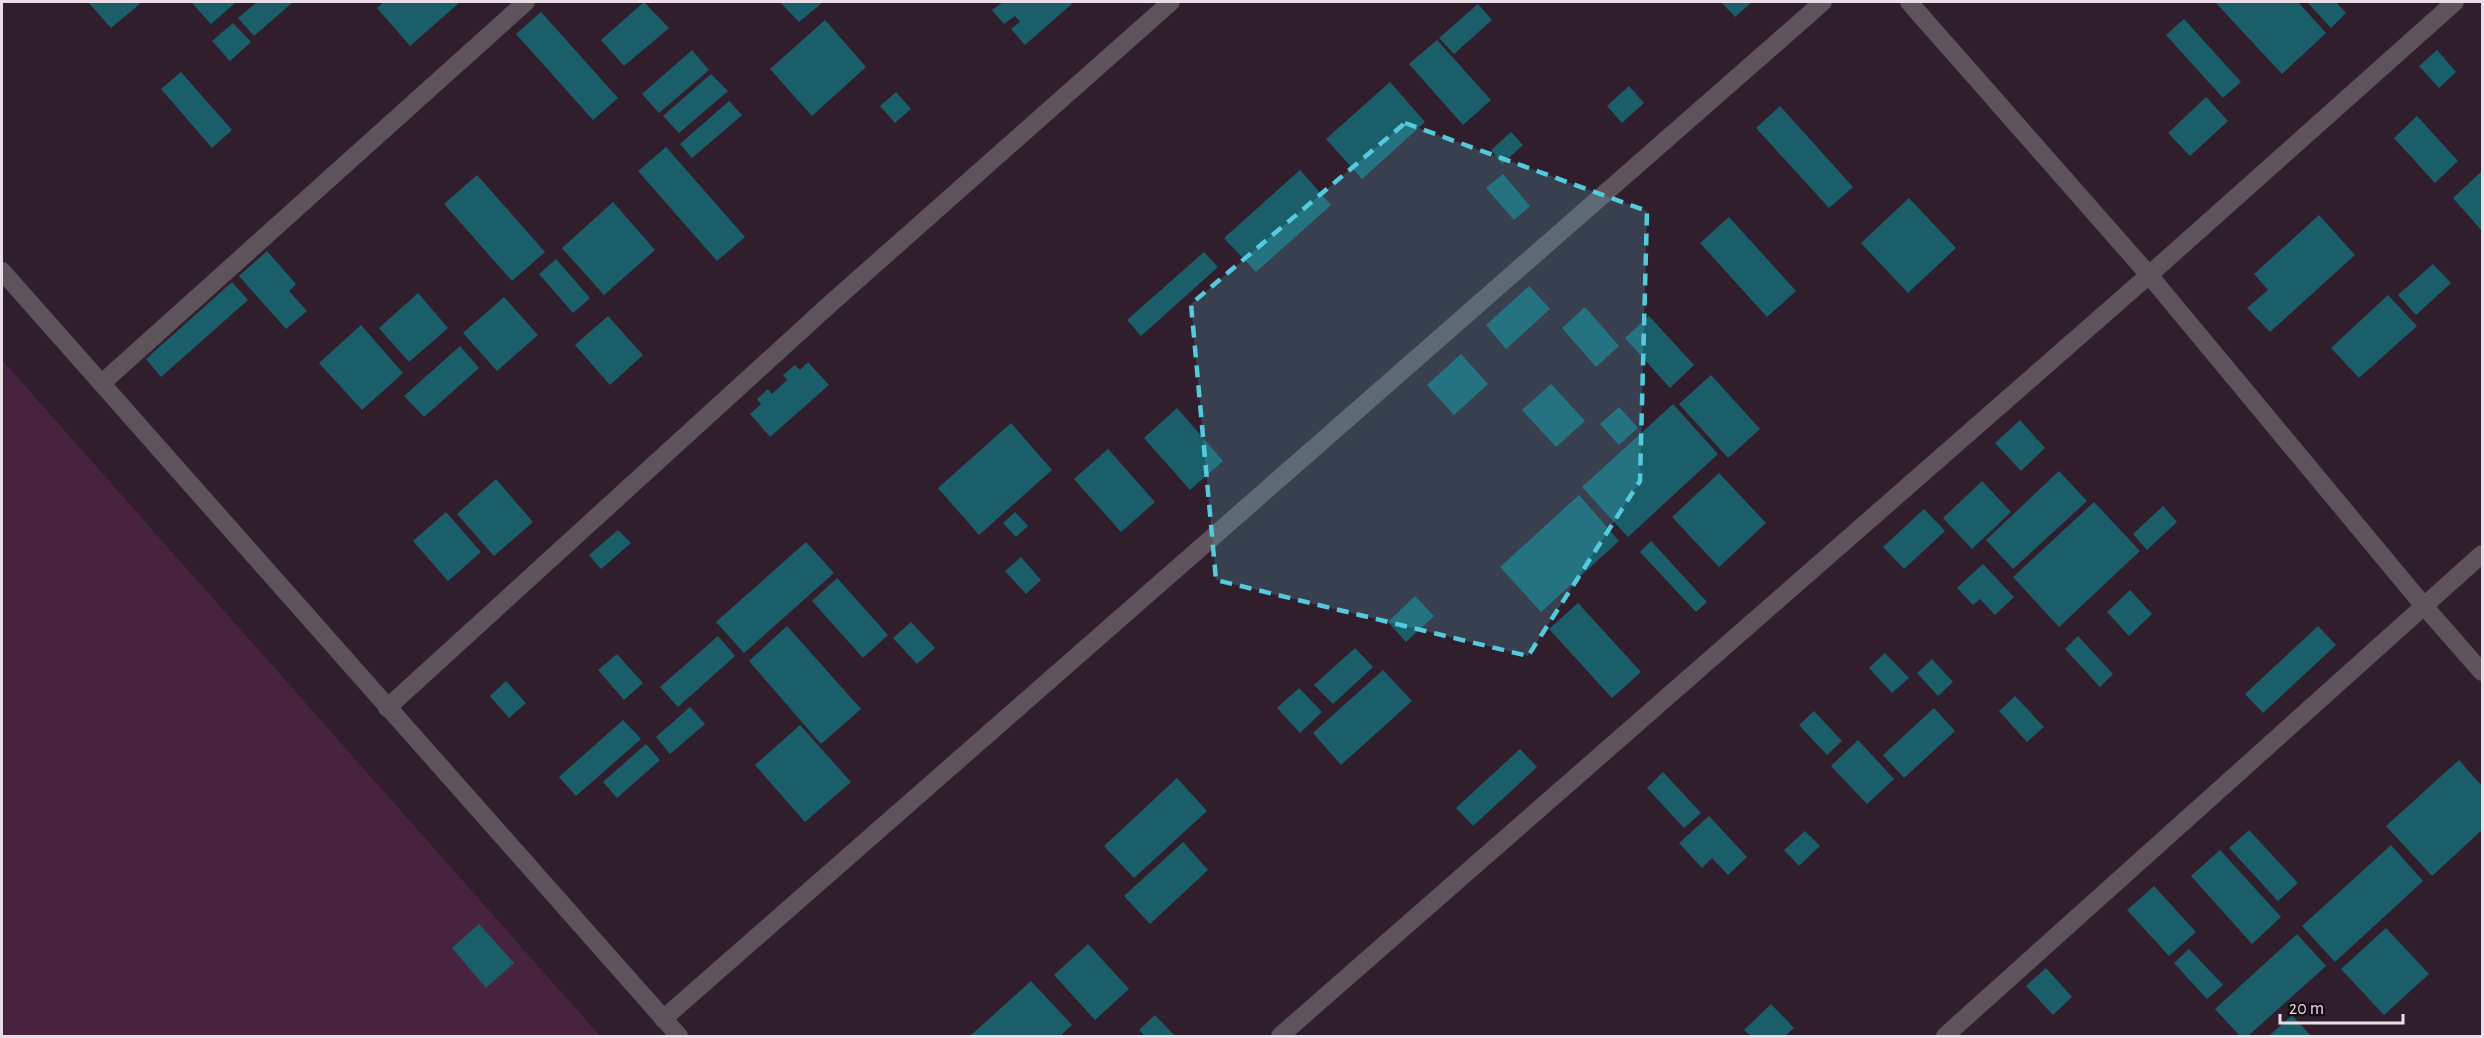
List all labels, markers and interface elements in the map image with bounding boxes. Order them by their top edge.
scale bar [2280,987,2403,1025]
text: 20 m [2289,1000,2324,1018]

